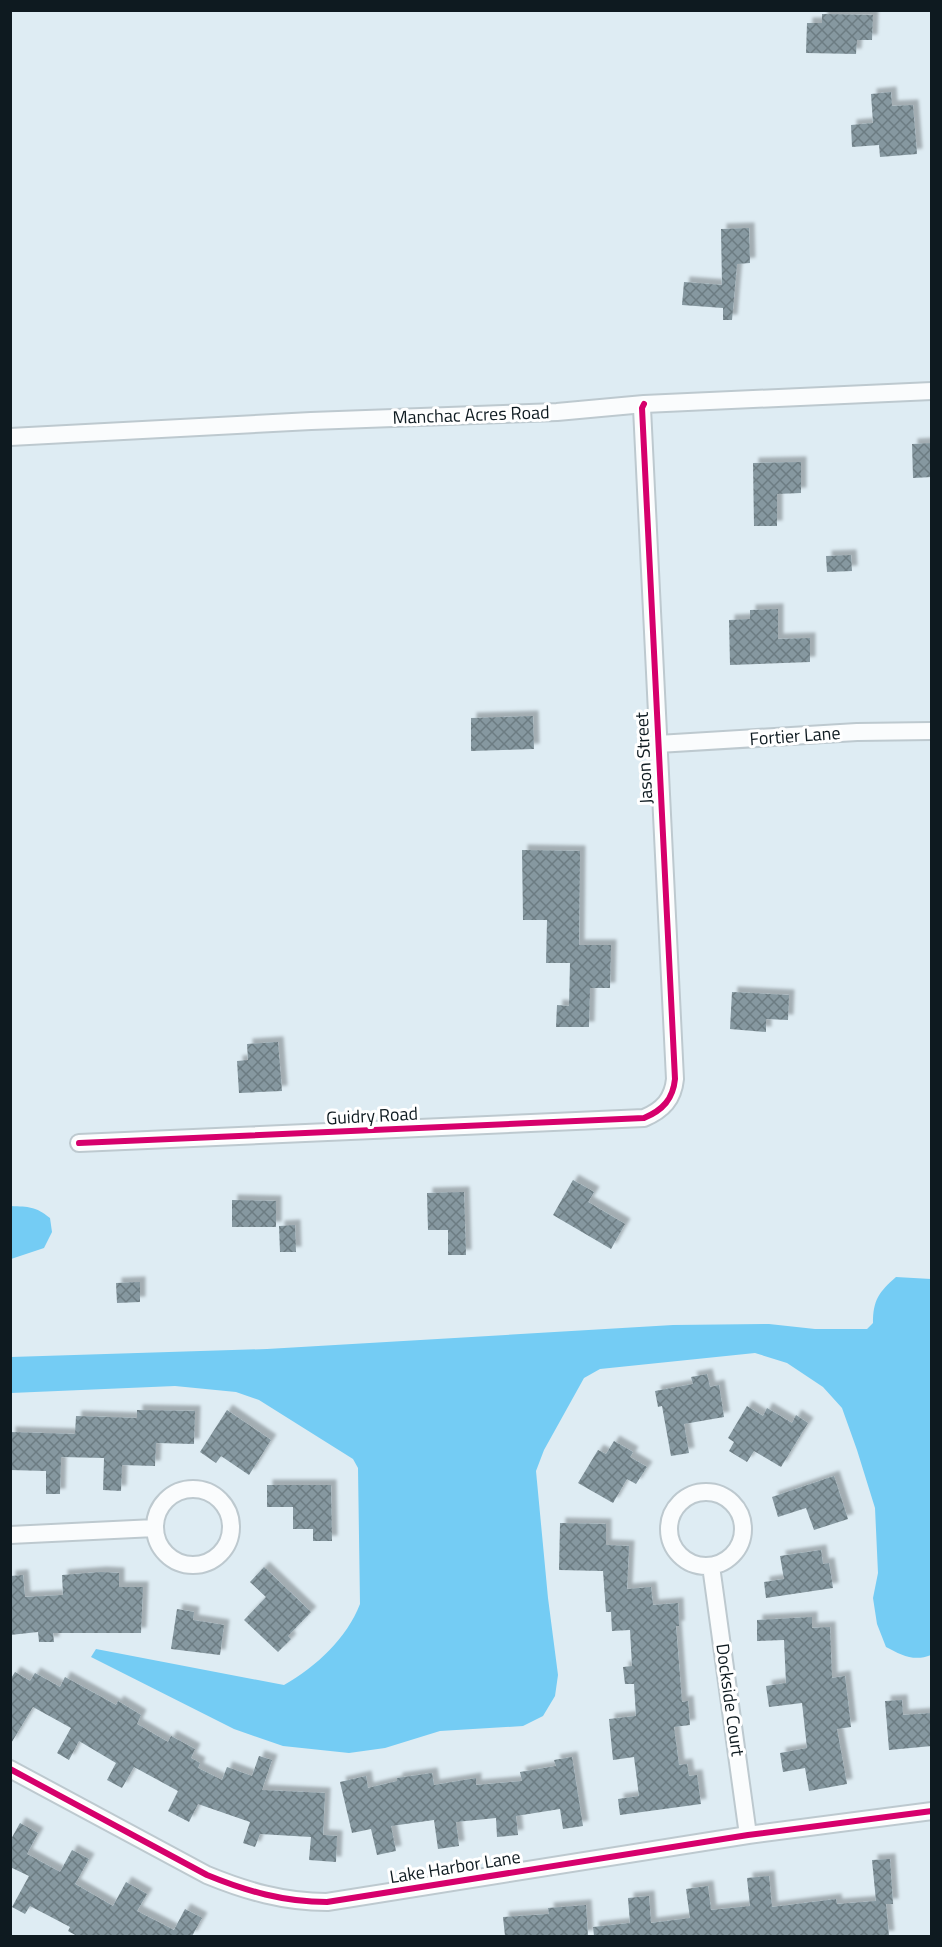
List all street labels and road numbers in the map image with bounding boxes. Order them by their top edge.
street label: Manchac Acres Road [392,398,550,431]
street label: Jason Street [628,711,659,805]
street label: Fortier Lane [749,719,841,752]
street label: Guidry Road [325,1100,419,1131]
street label: Dockside Court [709,1642,752,1759]
street label: Lake Harbor Lane [388,1843,522,1890]

